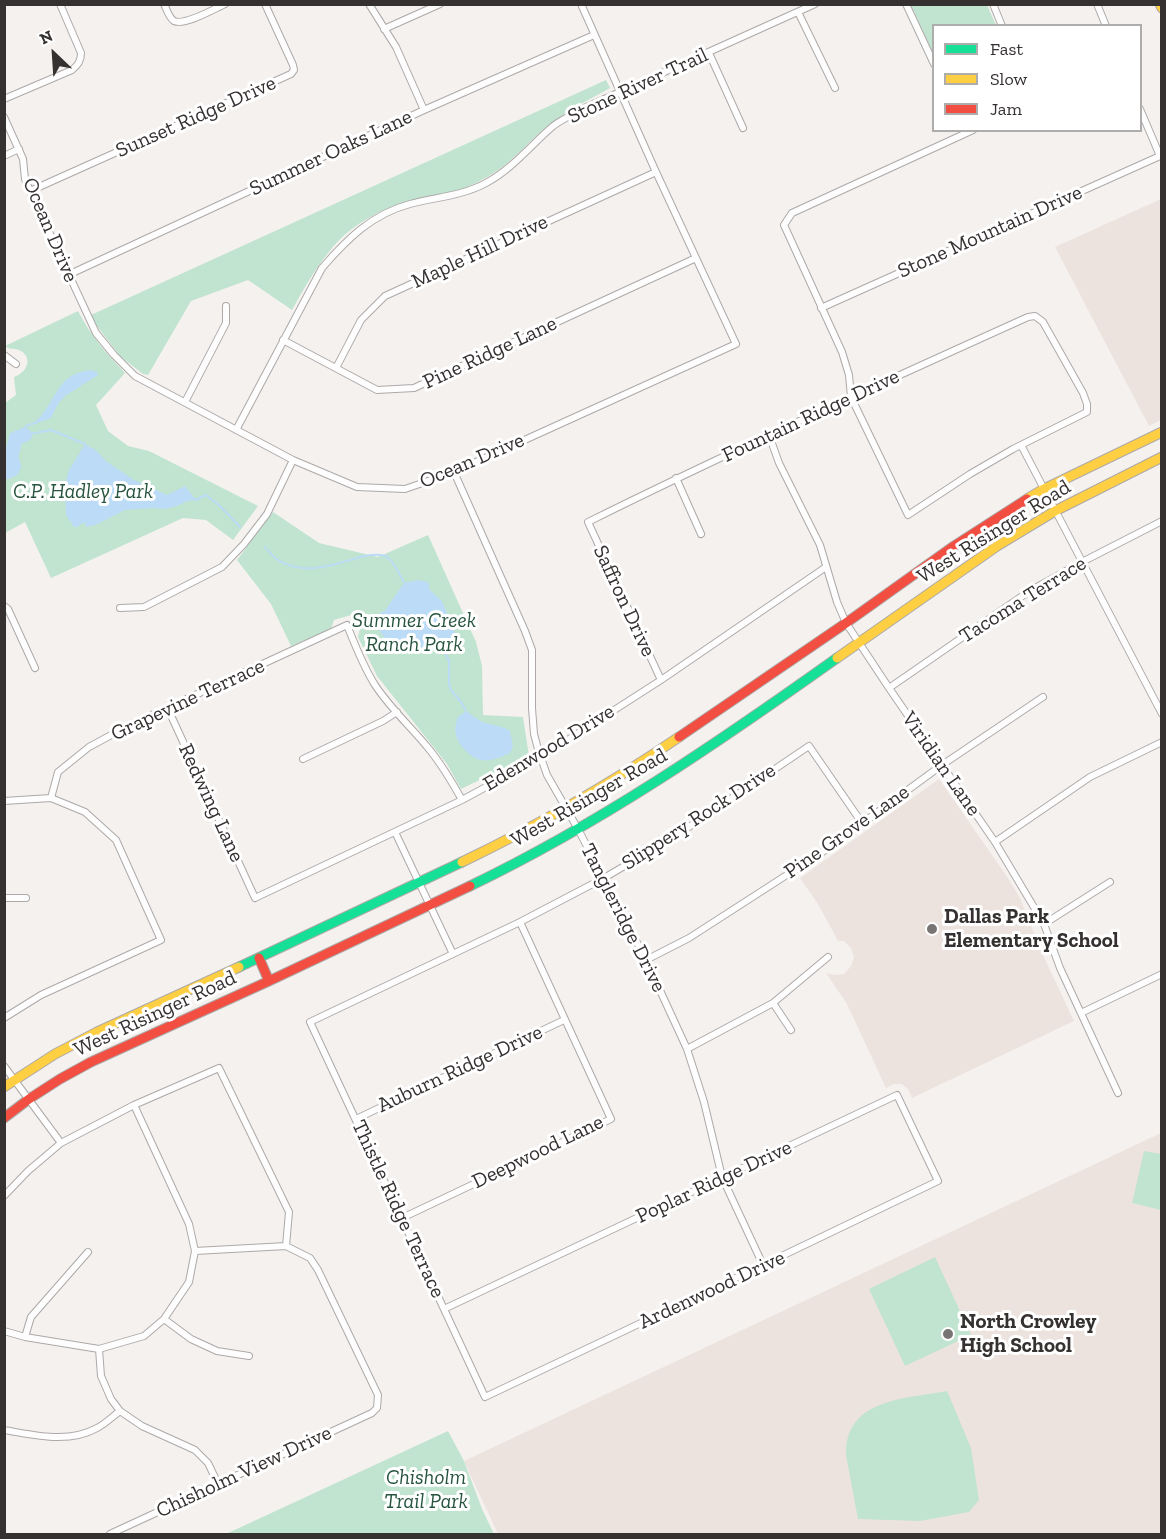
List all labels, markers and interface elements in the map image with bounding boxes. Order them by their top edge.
north arrow [24,24,84,84]
legend [932,24,1142,132]
text: N [37,26,56,48]
text: Fast [990,38,1023,60]
street label: Stone River Trail [564,42,712,130]
text: Slow [990,68,1027,90]
street label: Sunset Ridge Drive [112,70,280,164]
text: Jam [990,98,1022,120]
street label: Summer Oaks Lane [246,104,416,202]
street label: Ocean Drive [17,174,83,286]
street label: Stone Mountain Drive [894,180,1086,284]
street label: Maple Hill Drive [408,209,552,295]
street label: Pine Ridge Lane [419,311,561,395]
street label: Fountain Ridge Drive [718,364,904,468]
street label: Ocean Drive [416,428,528,494]
street label: West Risinger Road [913,475,1075,589]
park label: C.P. Hadley Park [13,479,153,505]
street label: Saffron Drive [587,541,661,661]
street label: Tacoma Terrace [955,551,1091,649]
park label: Summer Creek Ranch Park [352,608,476,658]
street label: Grapevine Terrace [107,653,269,747]
street label: Edenwood Drive [479,699,619,797]
street label: Viridian Lane [896,707,986,821]
street label: Redwing Lane [173,740,249,866]
street label: West Risinger Road [506,743,672,853]
street label: Slippery Rock Drive [617,758,781,876]
street label: Pine Grove Lane [780,780,914,884]
street label: Tangleridge Drive [575,840,671,996]
place label: Dallas Park Elementary School [944,904,1119,954]
marker: Dallas Park Elementary School [925,922,939,936]
street label: West Risinger Road [70,965,240,1063]
street label: Auburn Ridge Drive [373,1020,547,1118]
street label: Deepwood Lane [468,1109,608,1195]
street label: Thistle Ridge Terrace [346,1116,450,1302]
street label: Poplar Ridge Drive [632,1135,796,1229]
street label: Ardenwood Drive [635,1245,789,1335]
place label: North Crowley High School [960,1309,1096,1359]
marker: North Crowley High School [941,1327,955,1341]
street label: Chisholm View Drive [152,1420,336,1524]
park label: Chisholm Trail Park [384,1465,468,1515]

